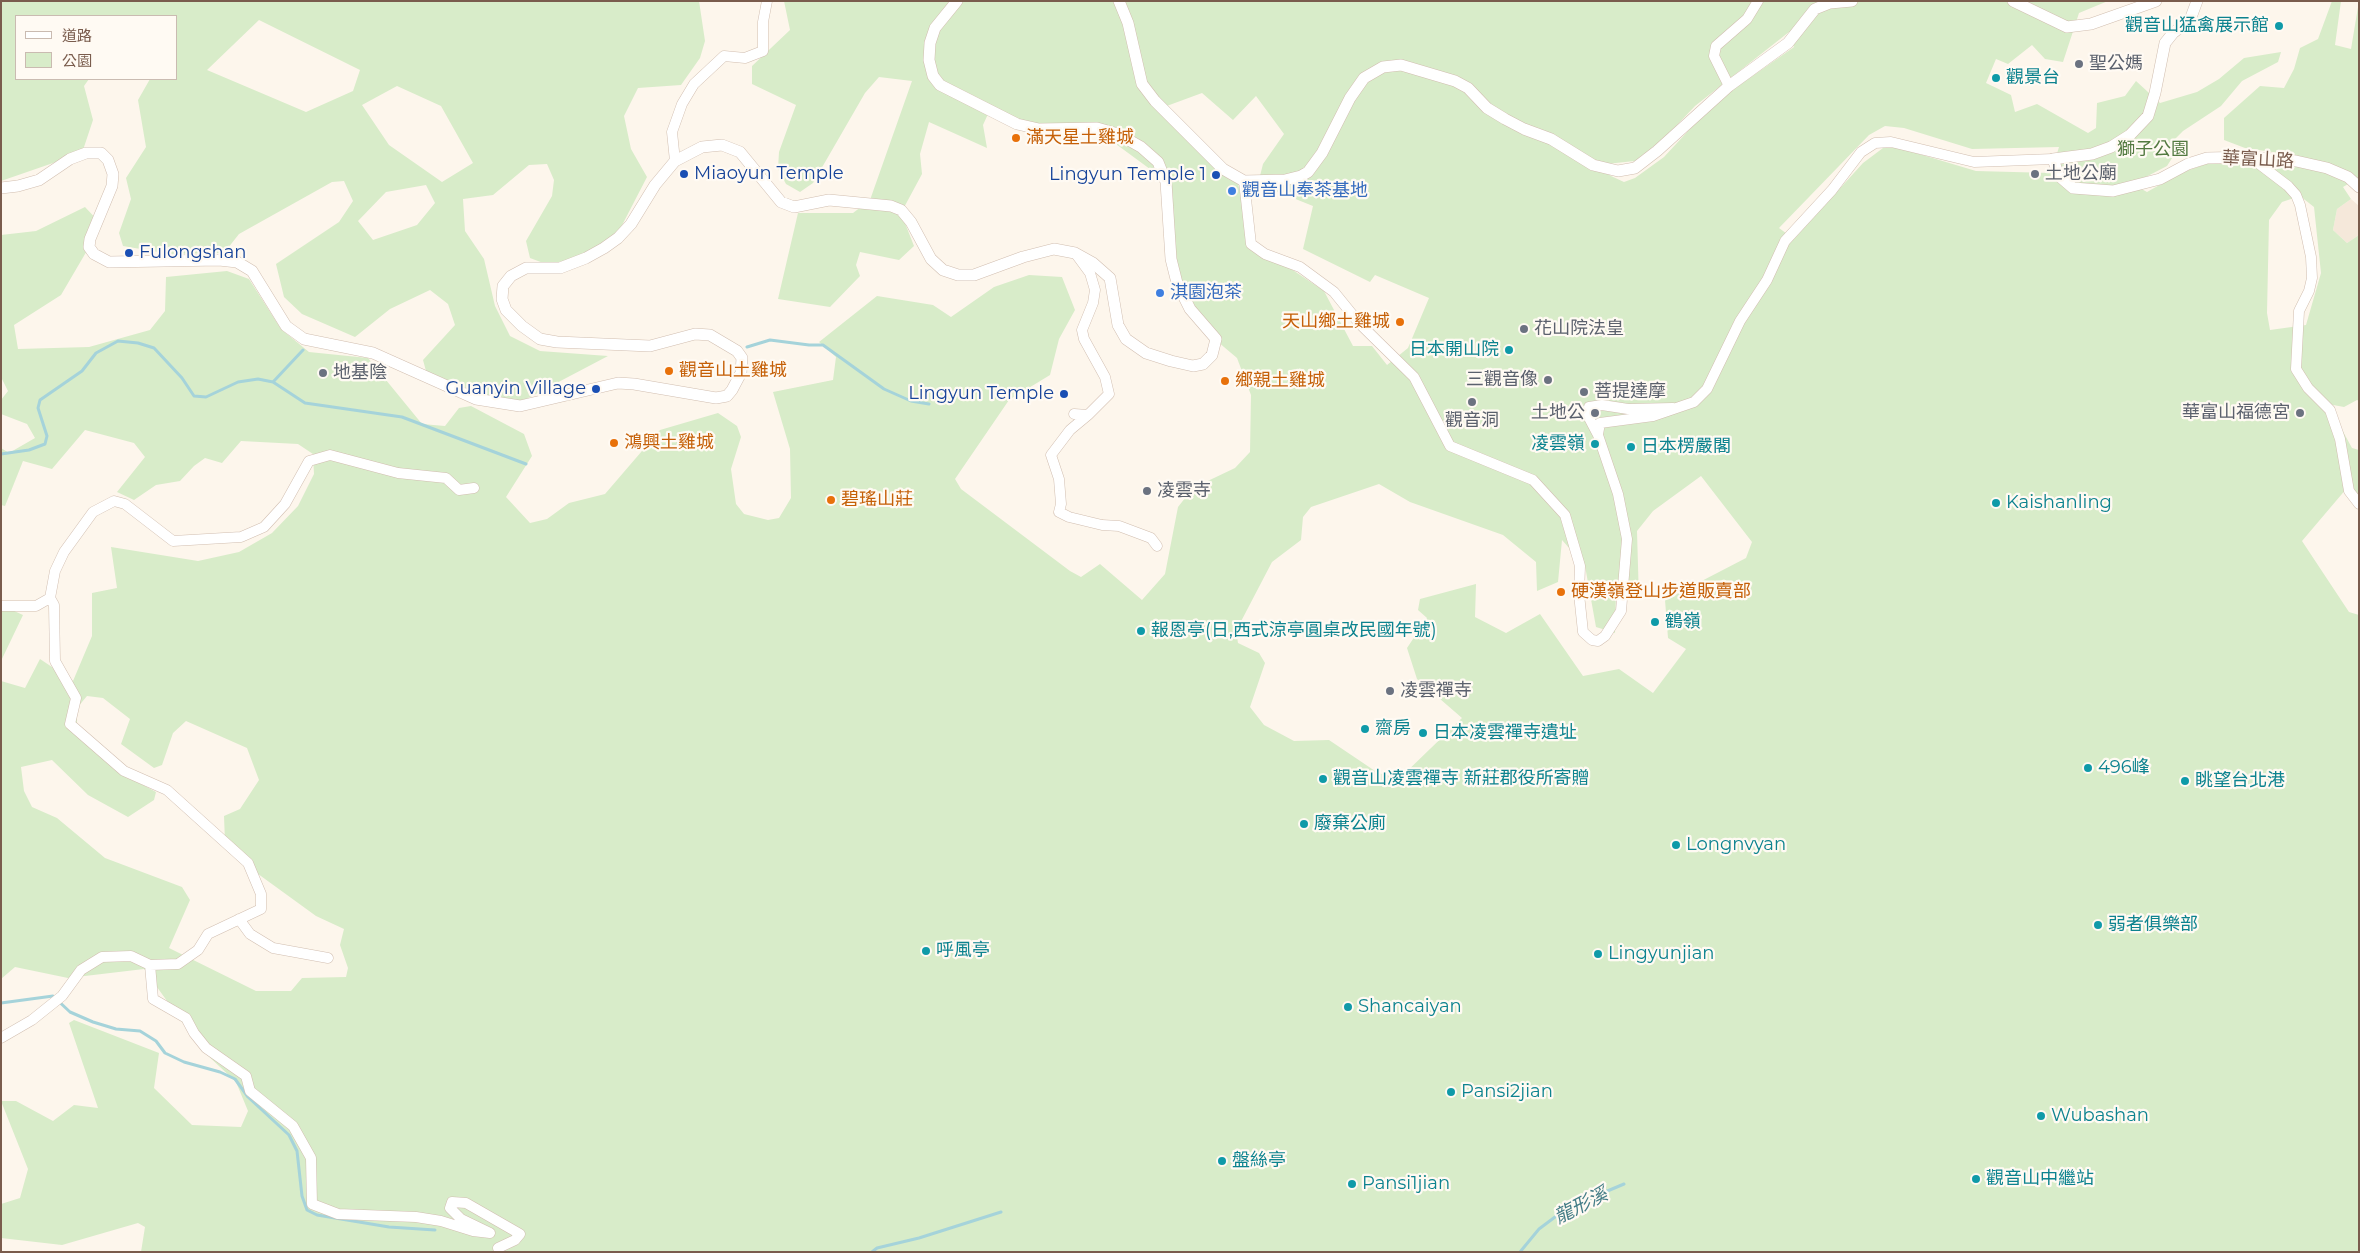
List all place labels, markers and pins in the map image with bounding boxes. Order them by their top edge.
place label: 觀音山猛禽展示館 [2125,15,2269,37]
marker: 觀音山猛禽展示館 [2273,20,2285,32]
place label: 聖公媽 [2089,53,2143,75]
marker: 聖公媽 [2073,58,2085,70]
place label: 觀景台 [2006,67,2060,89]
marker: 觀景台 [1990,72,2002,84]
place label: 滿天星土雞城 [1026,127,1134,149]
marker: 滿天星土雞城 [1010,132,1022,144]
place label: Miaoyun Temple [694,163,844,185]
place label: 土地公廟 [2045,163,2117,185]
place label: Lingyun Temple 1 [1049,164,1206,186]
marker: Miaoyun Temple [678,168,690,180]
marker: 土地公廟 [2029,168,2041,180]
marker: Lingyun Temple 1 [1210,169,1222,181]
place label: 觀音山奉茶基地 [1242,180,1368,202]
marker: 觀音山奉茶基地 [1226,185,1238,197]
place label: Fulongshan [139,242,247,264]
marker: Fulongshan [123,247,135,259]
place label: 淇園泡茶 [1170,282,1242,304]
marker: 淇園泡茶 [1154,287,1166,299]
place label: 天山鄉土雞城 [1282,311,1390,333]
marker: 天山鄉土雞城 [1394,316,1406,328]
place label: 花山院法皇 [1534,318,1624,340]
marker: 花山院法皇 [1518,323,1530,335]
place label: 日本開山院 [1409,339,1499,361]
marker: 日本開山院 [1503,344,1515,356]
place label: 觀音山土雞城 [679,360,787,382]
place label: 地基陰 [333,362,387,384]
marker: 觀音山土雞城 [663,365,675,377]
marker: 地基陰 [317,367,329,379]
place label: 三觀音像 [1466,369,1538,391]
place label: 鄉親土雞城 [1235,370,1325,392]
marker: 三觀音像 [1542,374,1554,386]
marker: 鄉親土雞城 [1219,375,1231,387]
place label: Guanyin Village [445,378,586,400]
place label: 菩提達摩 [1594,381,1666,403]
marker: Guanyin Village [590,383,602,395]
place label: Lingyun Temple [908,383,1054,405]
marker: 菩提達摩 [1578,386,1590,398]
marker: Lingyun Temple [1058,388,1070,400]
marker: 觀音洞 [1466,396,1478,408]
place label: 土地公 [1531,402,1585,424]
place label: 華富山福德宮 [2182,402,2290,424]
marker: 土地公 [1589,407,1601,419]
marker: 華富山福德宮 [2294,407,2306,419]
place label: 觀音洞 [1445,410,1499,432]
place label: 鴻興土雞城 [624,432,714,454]
place label: 凌雲嶺 [1531,433,1585,455]
place label: 日本楞嚴閣 [1641,436,1731,458]
marker: 鴻興土雞城 [608,437,620,449]
marker: 凌雲嶺 [1589,438,1601,450]
marker: 日本楞嚴閣 [1625,441,1637,453]
place label: 凌雲寺 [1157,480,1211,502]
marker: 凌雲寺 [1141,485,1153,497]
place label: 碧瑤山莊 [841,489,913,511]
place label: Kaishanling [2006,492,2112,514]
marker: 碧瑤山莊 [825,494,837,506]
marker: Kaishanling [1990,497,2002,509]
place label: 硬漢嶺登山步道販賣部 [1571,581,1751,603]
marker: 硬漢嶺登山步道販賣部 [1555,586,1567,598]
place label: 鶴嶺 [1665,611,1701,633]
marker: 鶴嶺 [1649,616,1661,628]
place label: 報恩亭(日,西式涼亭圓桌改民國年號) [1151,620,1437,642]
marker: 報恩亭(日,西式涼亭圓桌改民國年號) [1135,625,1147,637]
place label: 凌雲禪寺 [1400,680,1472,702]
marker: 凌雲禪寺 [1384,685,1396,697]
place label: 齋房 [1375,718,1411,740]
place label: 日本凌雲禪寺遺址 [1433,722,1577,744]
marker: 齋房 [1359,723,1371,735]
marker: 日本凌雲禪寺遺址 [1417,727,1429,739]
place label: 496峰 [2098,757,2150,779]
marker: 496峰 [2082,762,2094,774]
place label: 觀音山凌雲禪寺 新莊郡役所寄贈 [1333,768,1590,790]
place label: 眺望台北港 [2195,770,2285,792]
marker: 觀音山凌雲禪寺 新莊郡役所寄贈 [1317,773,1329,785]
marker: 眺望台北港 [2179,775,2191,787]
place label: 廢棄公廁 [1314,813,1386,835]
marker: 廢棄公廁 [1298,818,1310,830]
place label: Longnvyan [1686,834,1786,856]
marker: Longnvyan [1670,839,1682,851]
place label: 弱者俱樂部 [2108,914,2198,936]
marker: 弱者俱樂部 [2092,919,2104,931]
place label: 呼風亭 [936,940,990,962]
place label: Lingyunjian [1608,943,1714,965]
marker: 呼風亭 [920,945,932,957]
marker: Lingyunjian [1592,948,1604,960]
place label: Shancaiyan [1358,996,1462,1018]
marker: Shancaiyan [1342,1001,1354,1013]
place label: Pansi2jian [1461,1081,1553,1103]
marker: Pansi2jian [1445,1086,1457,1098]
place label: Wubashan [2051,1105,2149,1127]
marker: Wubashan [2035,1110,2047,1122]
place label: 盤絲亭 [1232,1150,1286,1172]
marker: 盤絲亭 [1216,1155,1228,1167]
place label: 觀音山中繼站 [1986,1168,2094,1190]
place label: Pansi1jian [1362,1173,1450,1195]
marker: 觀音山中繼站 [1970,1173,1982,1185]
marker: Pansi1jian [1346,1178,1358,1190]

